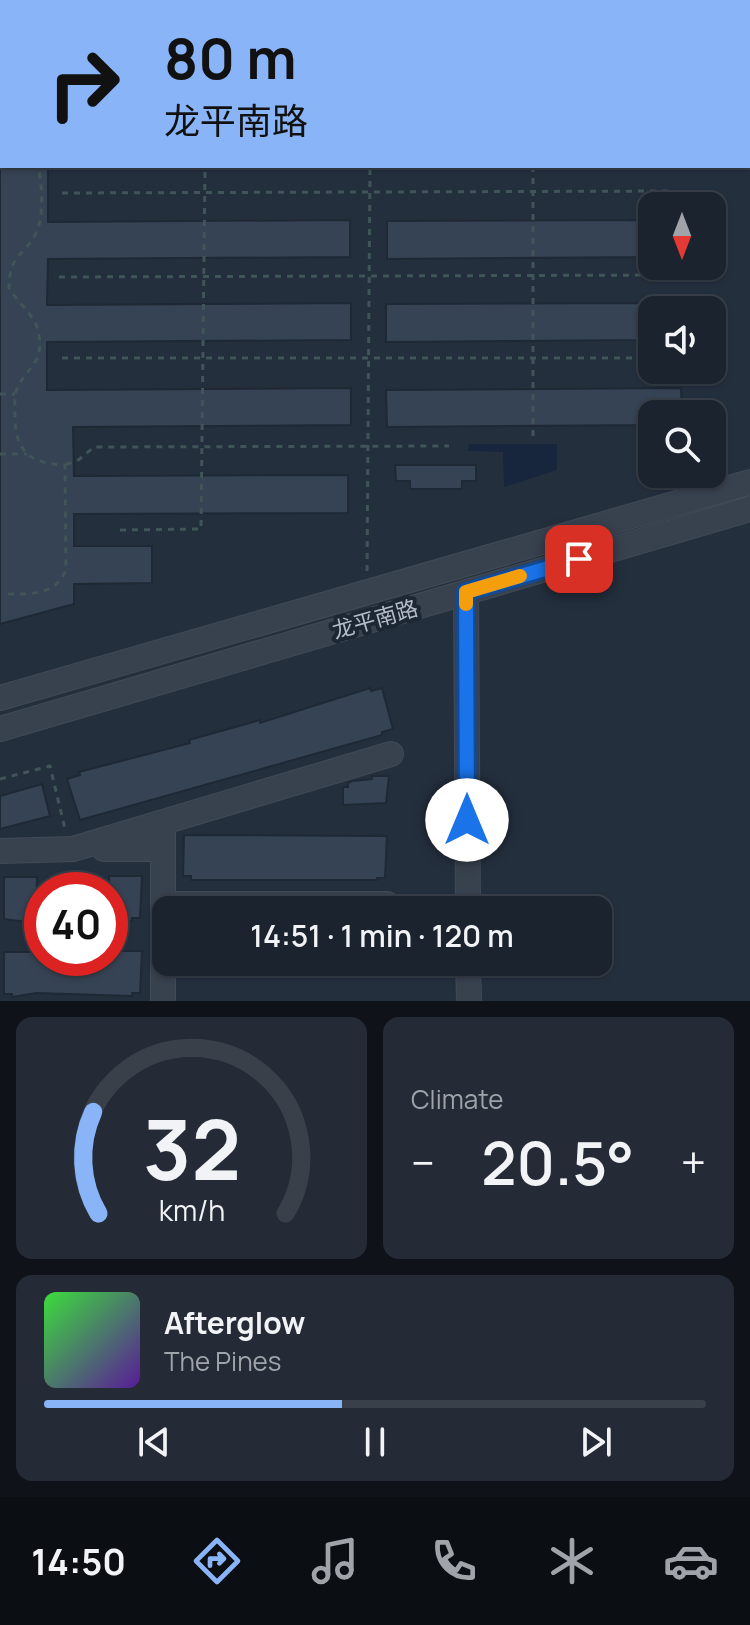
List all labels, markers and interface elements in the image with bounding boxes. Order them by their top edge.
text: 80 m [164,19,297,96]
icon: right [32,32,136,136]
text: 龙平南路 [164,96,308,145]
north arrow [638,192,726,280]
map controls [638,192,726,488]
button: sound [638,296,726,384]
button: search [638,400,726,488]
pin [545,525,613,593]
icon: arrive [557,537,601,581]
street label: 龙平南路 [329,592,421,646]
position arrow [425,778,509,862]
speed limit sign: 40 [24,872,128,976]
text: 14:51 · 1 min · 120 m [250,915,514,956]
text: Climate [411,1081,503,1117]
text: 32 [143,1091,240,1205]
text: 20.5° [481,1121,634,1203]
text: − [411,1132,435,1192]
text: + [681,1132,706,1192]
text: km/h [158,1191,225,1230]
text: Afterglow [164,1302,305,1343]
text: The Pines [164,1343,281,1379]
icon: previous [132,1420,176,1464]
icon: pause [353,1420,397,1464]
icon: next [574,1420,618,1464]
icon: directions [189,1533,245,1589]
icon: music [307,1533,363,1589]
icon: phone [426,1533,482,1589]
icon: climate [544,1533,600,1589]
icon: car [663,1533,719,1589]
text: 14:50 [31,1537,126,1586]

